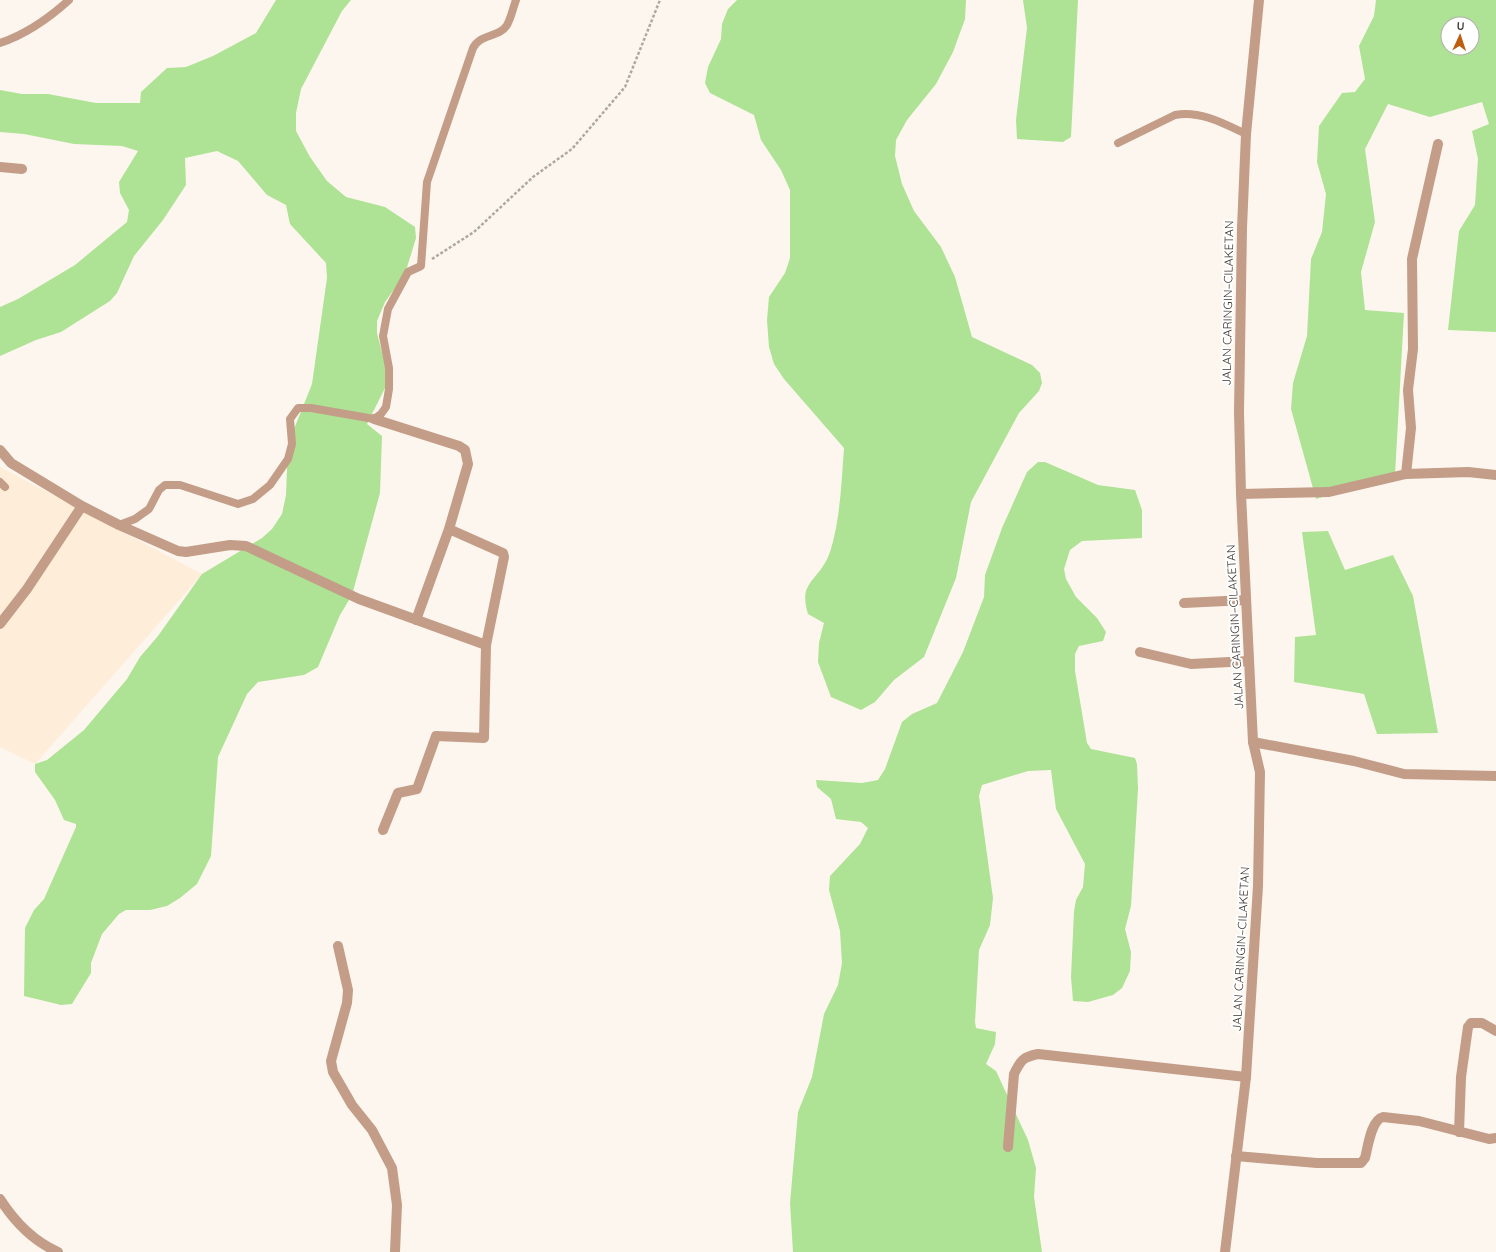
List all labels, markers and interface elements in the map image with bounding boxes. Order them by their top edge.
north arrow [1440,16,1480,56]
text: U [1456,19,1465,33]
street label: JALAN CARINGIN–CILAKETAN [1219,220,1236,386]
street label: JALAN CARINGIN–CILAKETAN [1223,544,1246,710]
street label: JALAN CARINGIN–CILAKETAN [1229,866,1252,1032]

